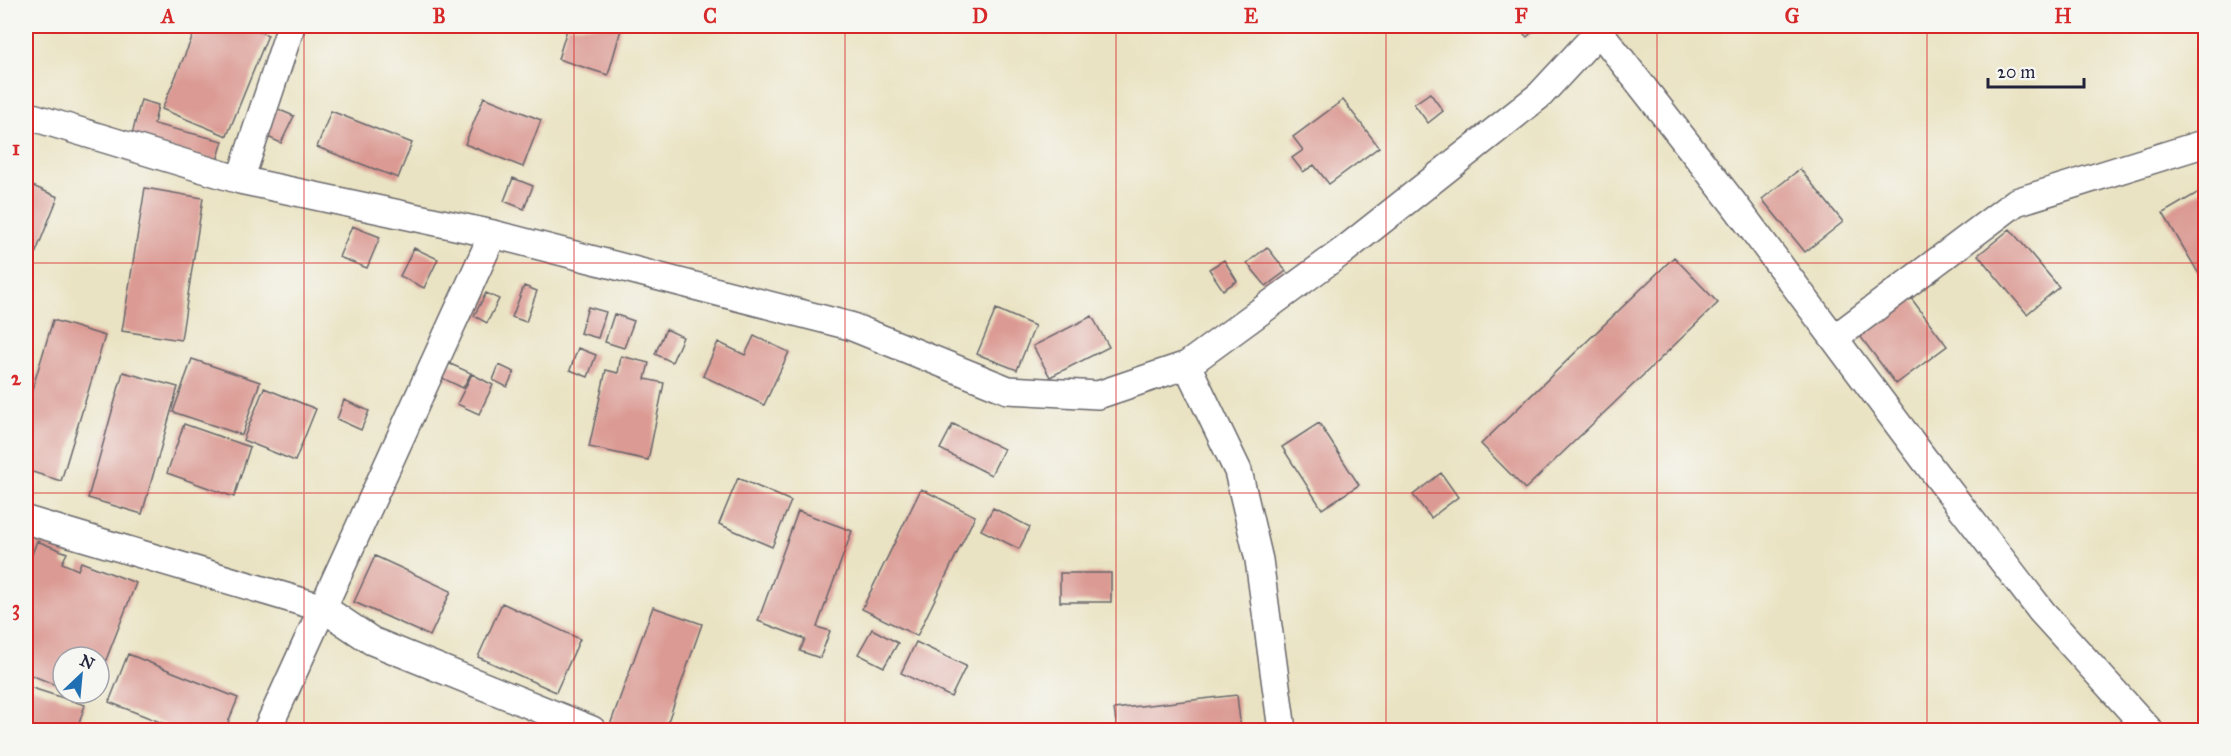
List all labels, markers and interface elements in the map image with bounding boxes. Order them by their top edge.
text: A [159,4,175,28]
text: B [432,4,446,28]
text: C [703,4,717,28]
text: D [972,4,988,28]
text: E [1244,4,1259,28]
text: F [1514,4,1528,28]
text: G [1785,4,1800,28]
text: H [2054,4,2072,28]
scale bar [1988,51,2084,89]
text: 20 m [1997,61,2035,83]
text: 1 [12,136,20,160]
text: 2 [11,366,22,390]
text: 3 [12,596,20,621]
north arrow [51,645,111,705]
text: N [77,650,98,674]

